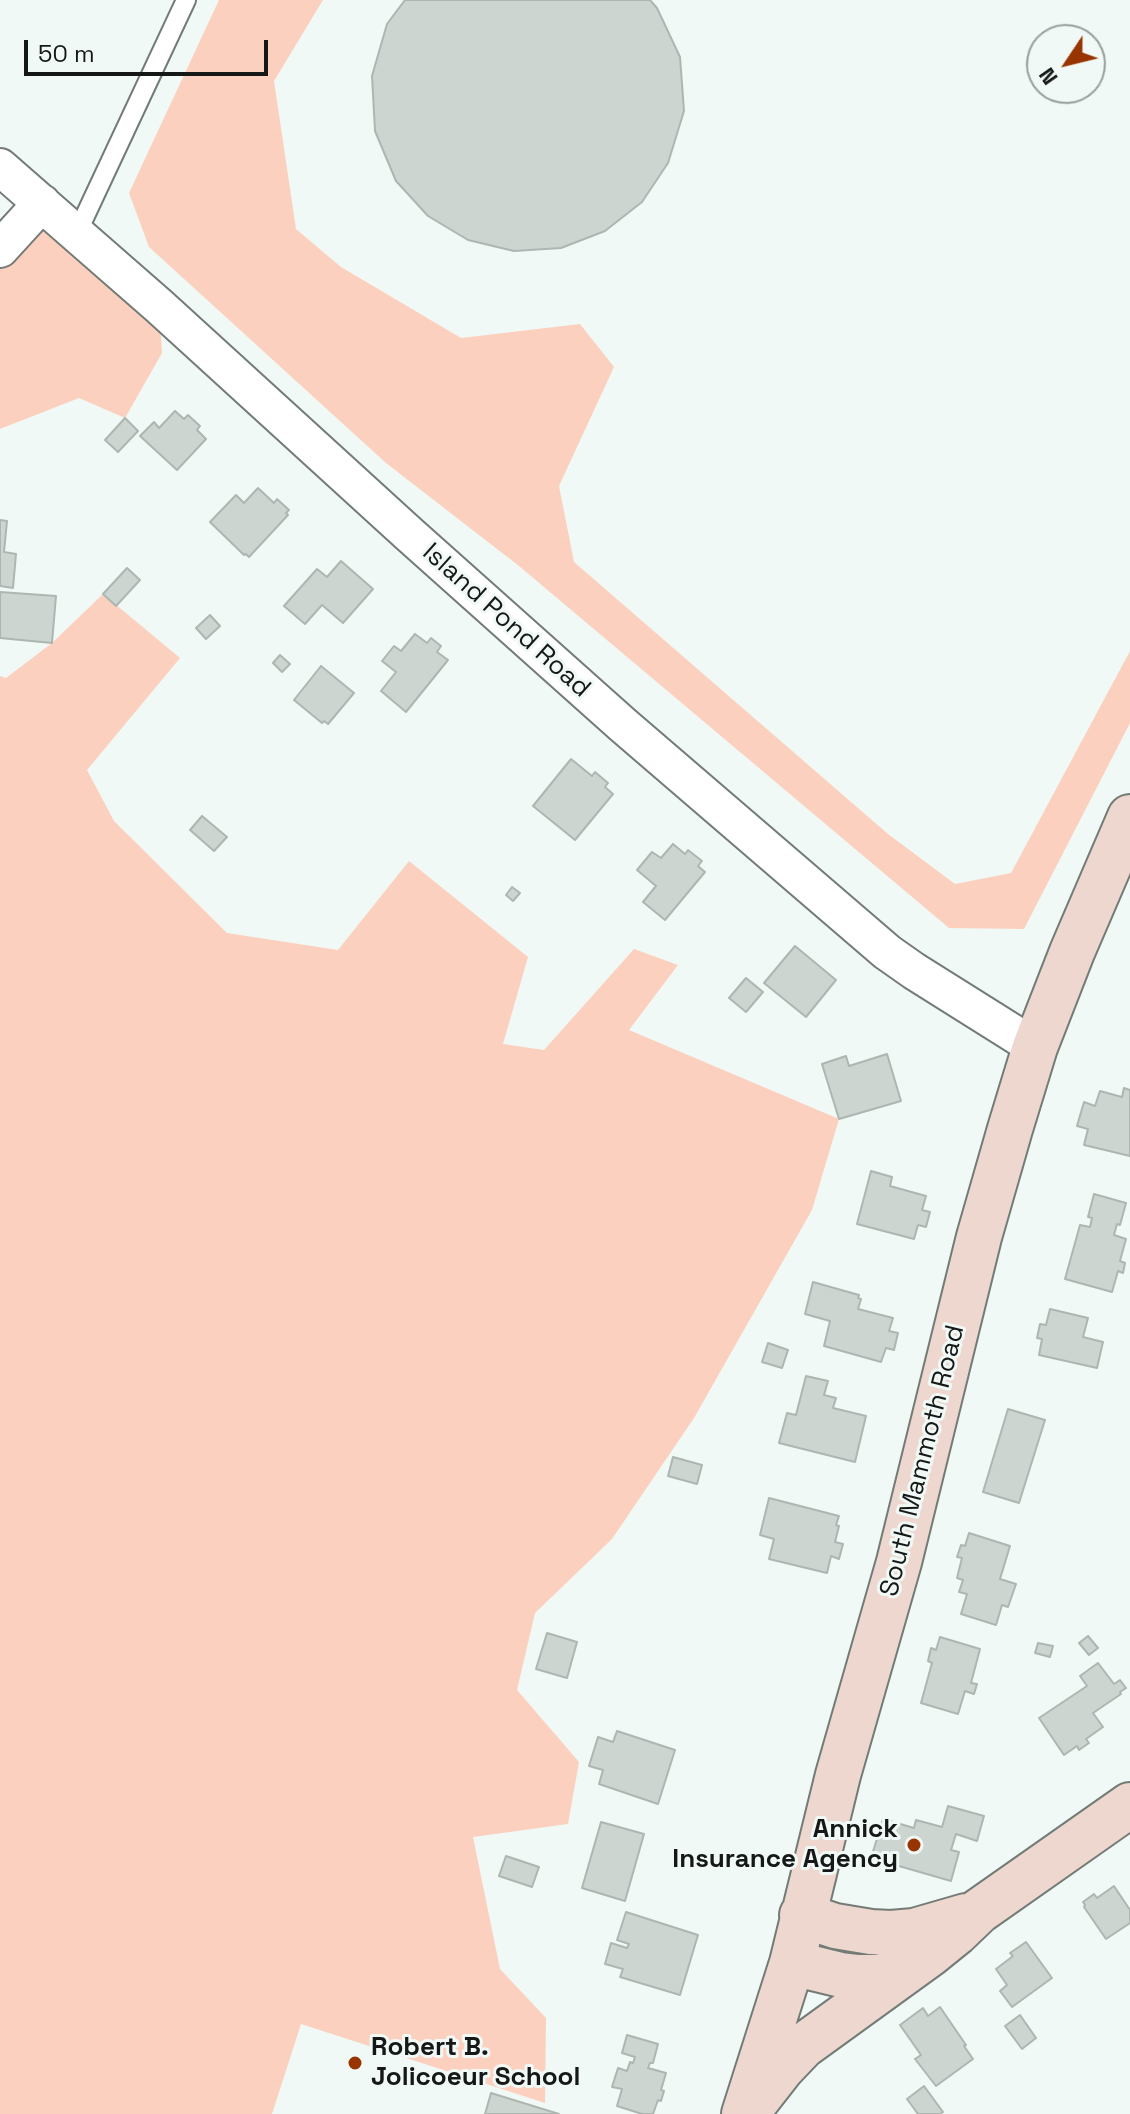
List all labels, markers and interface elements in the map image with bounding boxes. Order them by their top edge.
scale bar [28,24,272,74]
north arrow [1026,24,1106,104]
text: 50 m [38,38,95,69]
text: N [1032,63,1064,91]
street label: Island Pond Road [416,537,596,705]
street label: South Mammoth Road [874,1322,972,1600]
place label: Annick Insurance Agency [672,1814,898,1876]
marker: Annick Insurance Agency [905,1836,923,1854]
place label: Robert B. Jolicoeur School [371,2032,580,2094]
marker: Robert B. Jolicoeur School [346,2054,364,2072]

